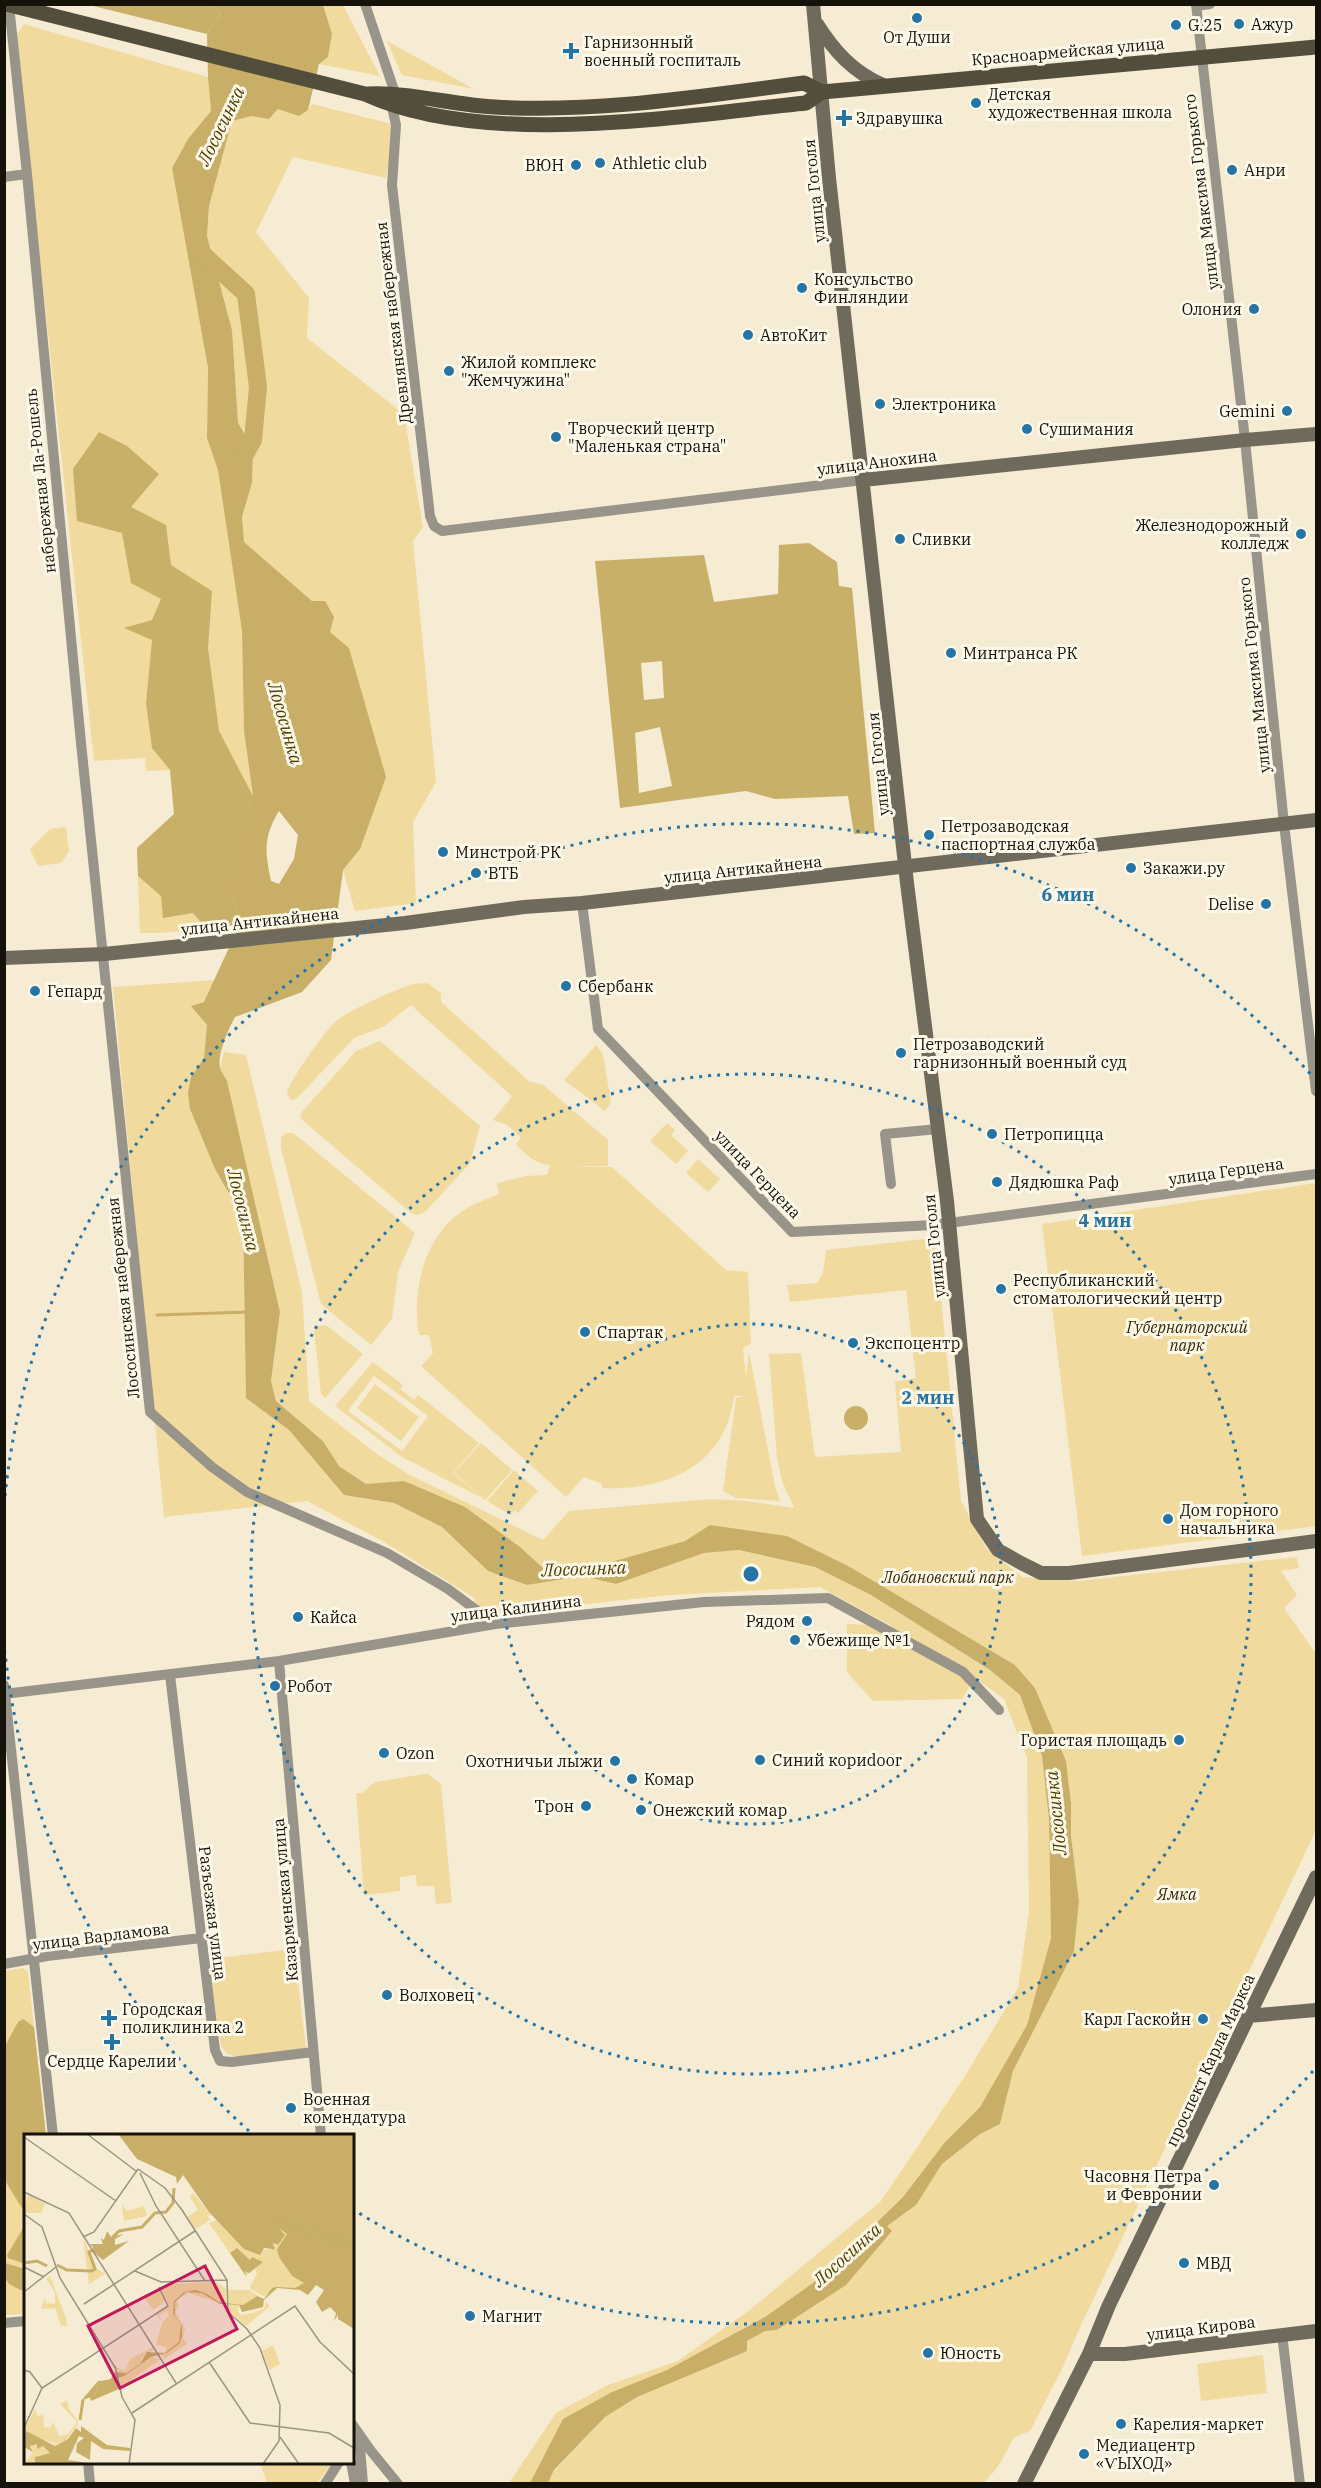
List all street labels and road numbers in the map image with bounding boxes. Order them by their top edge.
street label: Красноармейская улица [971,33,1166,69]
street label: улица Максима Горького [1179,93,1223,291]
street label: улица Гоголя [799,138,829,244]
street label: Древлянская набережная [371,221,415,425]
street label: набережная Ла-Рошель [20,387,60,574]
street label: улица Анохина [816,445,938,479]
street label: улица Максима Горького [1234,576,1274,774]
street label: улица Гоголя [863,711,893,817]
street label: улица Антикайнена [663,851,823,887]
street label: улица Антикайнена [180,903,340,939]
street label: улица Герцена [711,1125,806,1223]
street label: улица Герцена [1167,1153,1285,1189]
street label: улица Гоголя [919,1193,949,1299]
street label: Лососинская набережная [102,1196,144,1400]
street label: улица Калинина [450,1590,583,1626]
street label: Казарменская улица [268,1817,302,1983]
street label: Разъезжая улица [195,1845,231,1982]
street label: улица Варламова [31,1918,171,1954]
street label: проспект Карла Маркса [1161,1970,1259,2150]
street label: улица Кирова [1146,2311,1257,2345]

